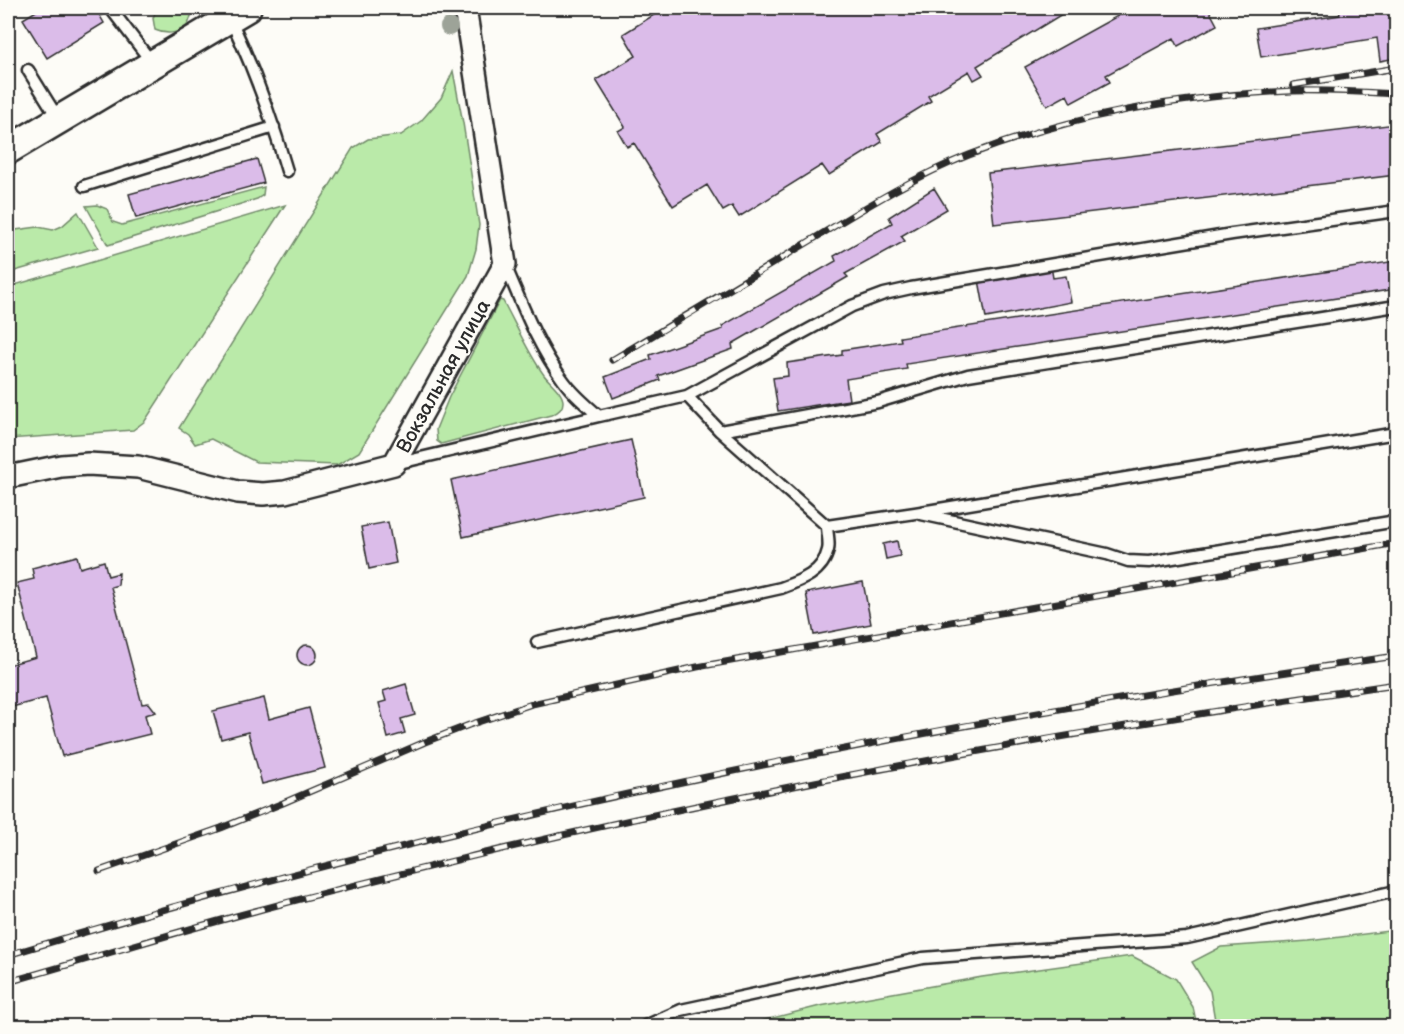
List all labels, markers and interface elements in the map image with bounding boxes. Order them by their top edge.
street label: Вокзальная улица [392,296,496,457]

